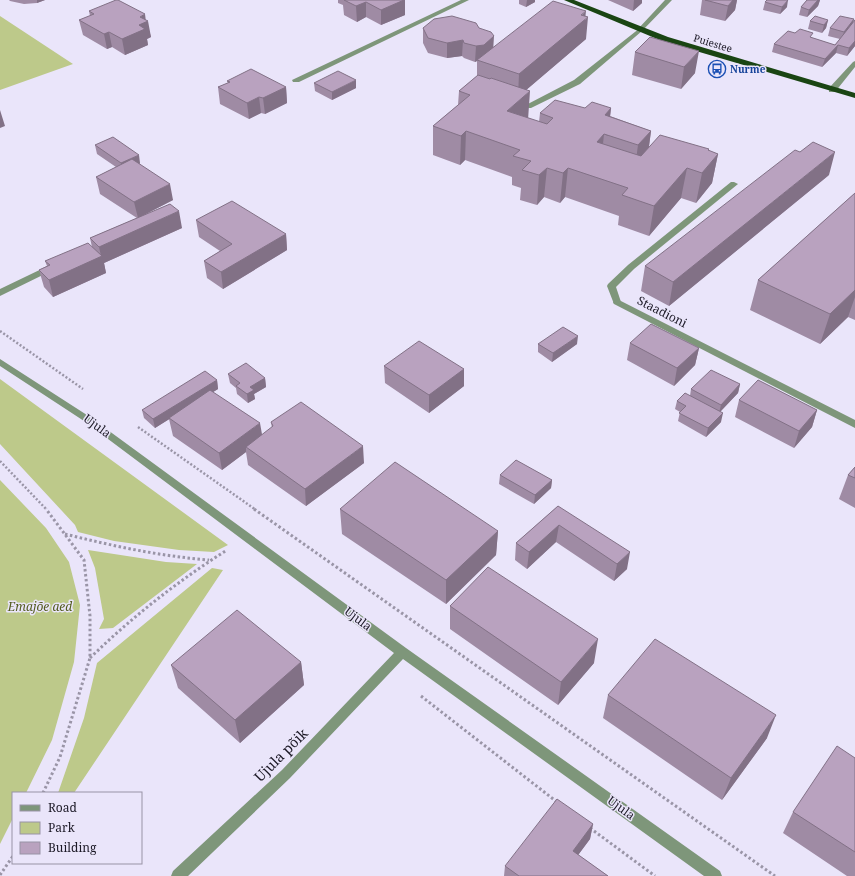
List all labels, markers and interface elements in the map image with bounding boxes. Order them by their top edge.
street label: Puiestee [692,31,734,55]
bus stop icon: Nurme [707,59,727,79]
place label: Nurme [730,62,766,76]
street label: Staadioni [634,292,690,331]
street label: Ujula [80,410,115,442]
park label: Emajõe aed [7,598,72,615]
street label: Ujula [341,603,376,635]
street label: Ujula põik [250,723,312,786]
legend [12,792,142,864]
street label: Ujula [604,792,639,824]
text: Road [48,799,78,816]
text: Park [48,819,76,836]
text: Building [48,839,97,856]

